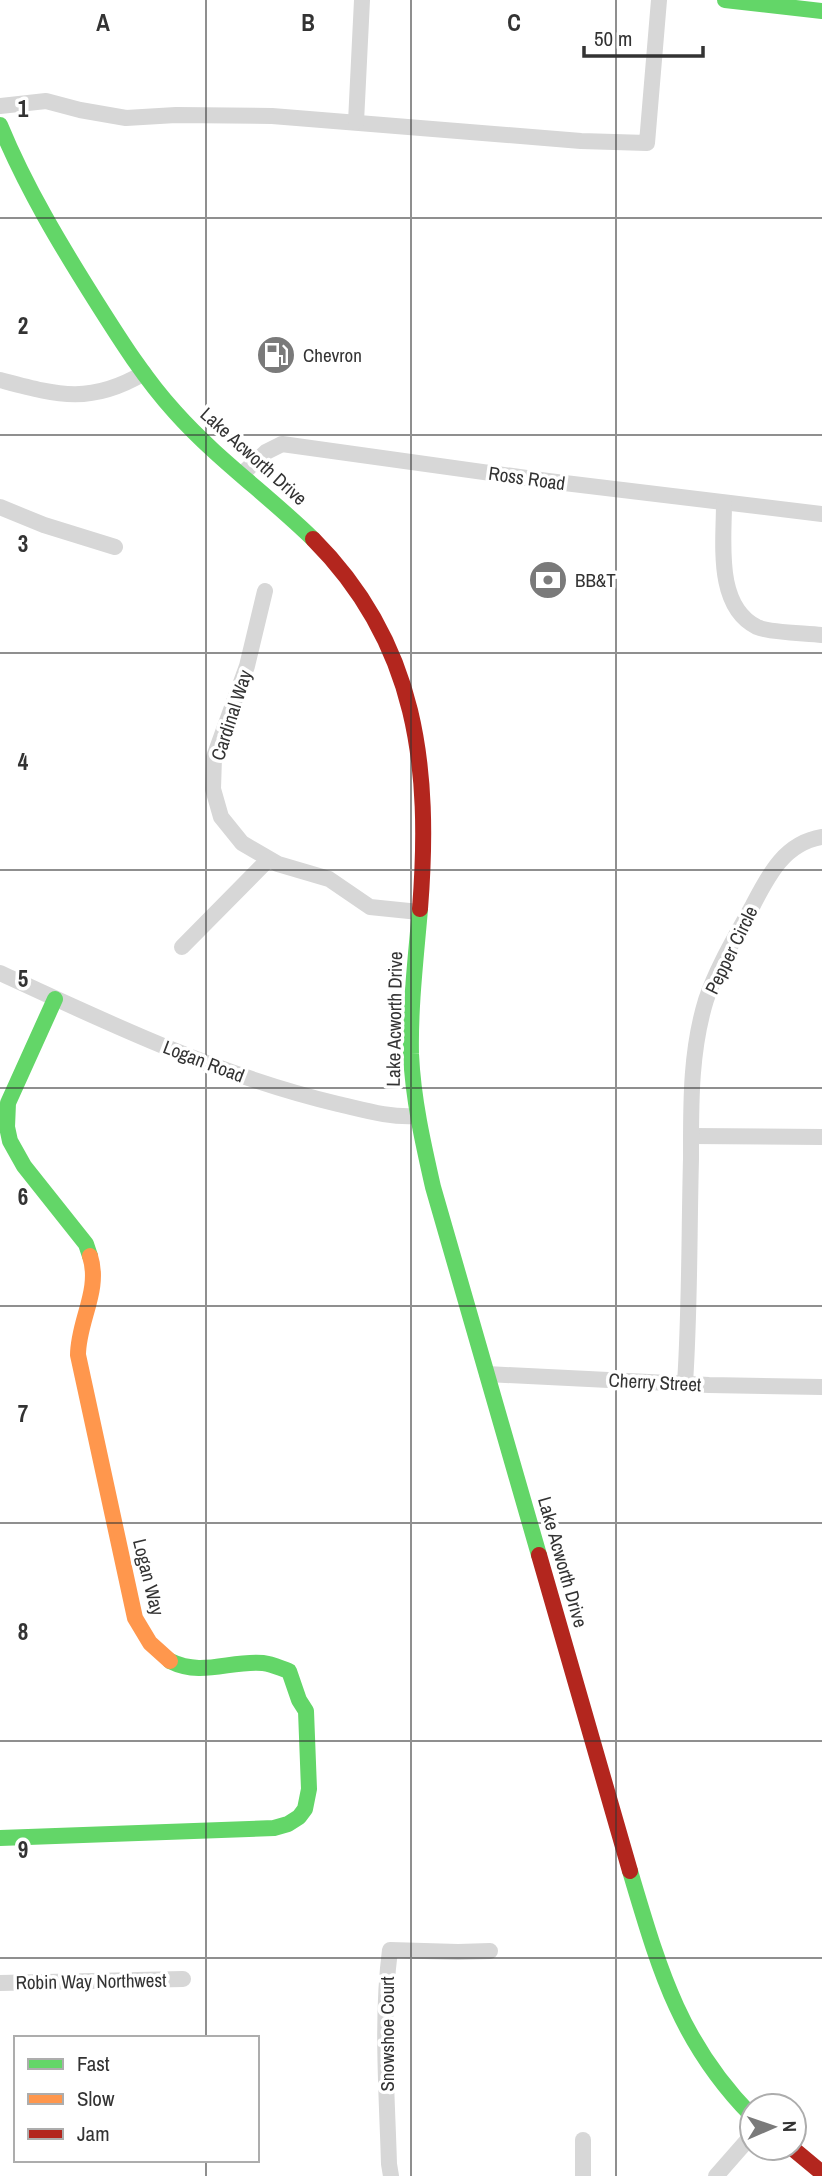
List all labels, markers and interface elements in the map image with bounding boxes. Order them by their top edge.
text: A [96,7,110,38]
text: B [301,7,315,38]
text: C [507,7,521,38]
scale bar [584,14,703,58]
text: 50 m [594,24,632,53]
text: 1 [18,93,29,124]
text: 2 [18,310,28,341]
fuel station icon: Chevron [255,334,297,376]
place label: Chevron [303,342,362,368]
street label: Lake Acworth Drive [195,401,313,511]
street label: Ross Road [487,460,567,496]
text: 3 [18,528,28,559]
bank icon: BB&T [527,559,569,601]
place label: BB&T [575,567,616,593]
street label: Cardinal Way [204,666,258,764]
text: 4 [18,746,29,777]
street label: Pepper Circle [698,901,764,999]
street label: Lake Acworth Drive [380,951,408,1087]
text: 5 [18,963,28,994]
street label: Logan Road [160,1034,248,1088]
text: 6 [18,1181,28,1212]
street label: Cherry Street [608,1367,703,1397]
text: 7 [18,1398,28,1429]
street label: Lake Acworth Drive [532,1493,594,1631]
street label: Logan Way [127,1536,171,1618]
text: 8 [18,1616,28,1647]
text: 9 [18,1834,28,1865]
street label: Robin Way Northwest [15,1967,167,1995]
street label: Snowshoe Court [374,1976,400,2092]
legend [14,2036,259,2162]
text: Fast [77,2049,110,2078]
text: Slow [77,2084,115,2113]
north arrow [738,2092,808,2162]
text: Jam [77,2119,110,2148]
text: N [777,2120,803,2132]

